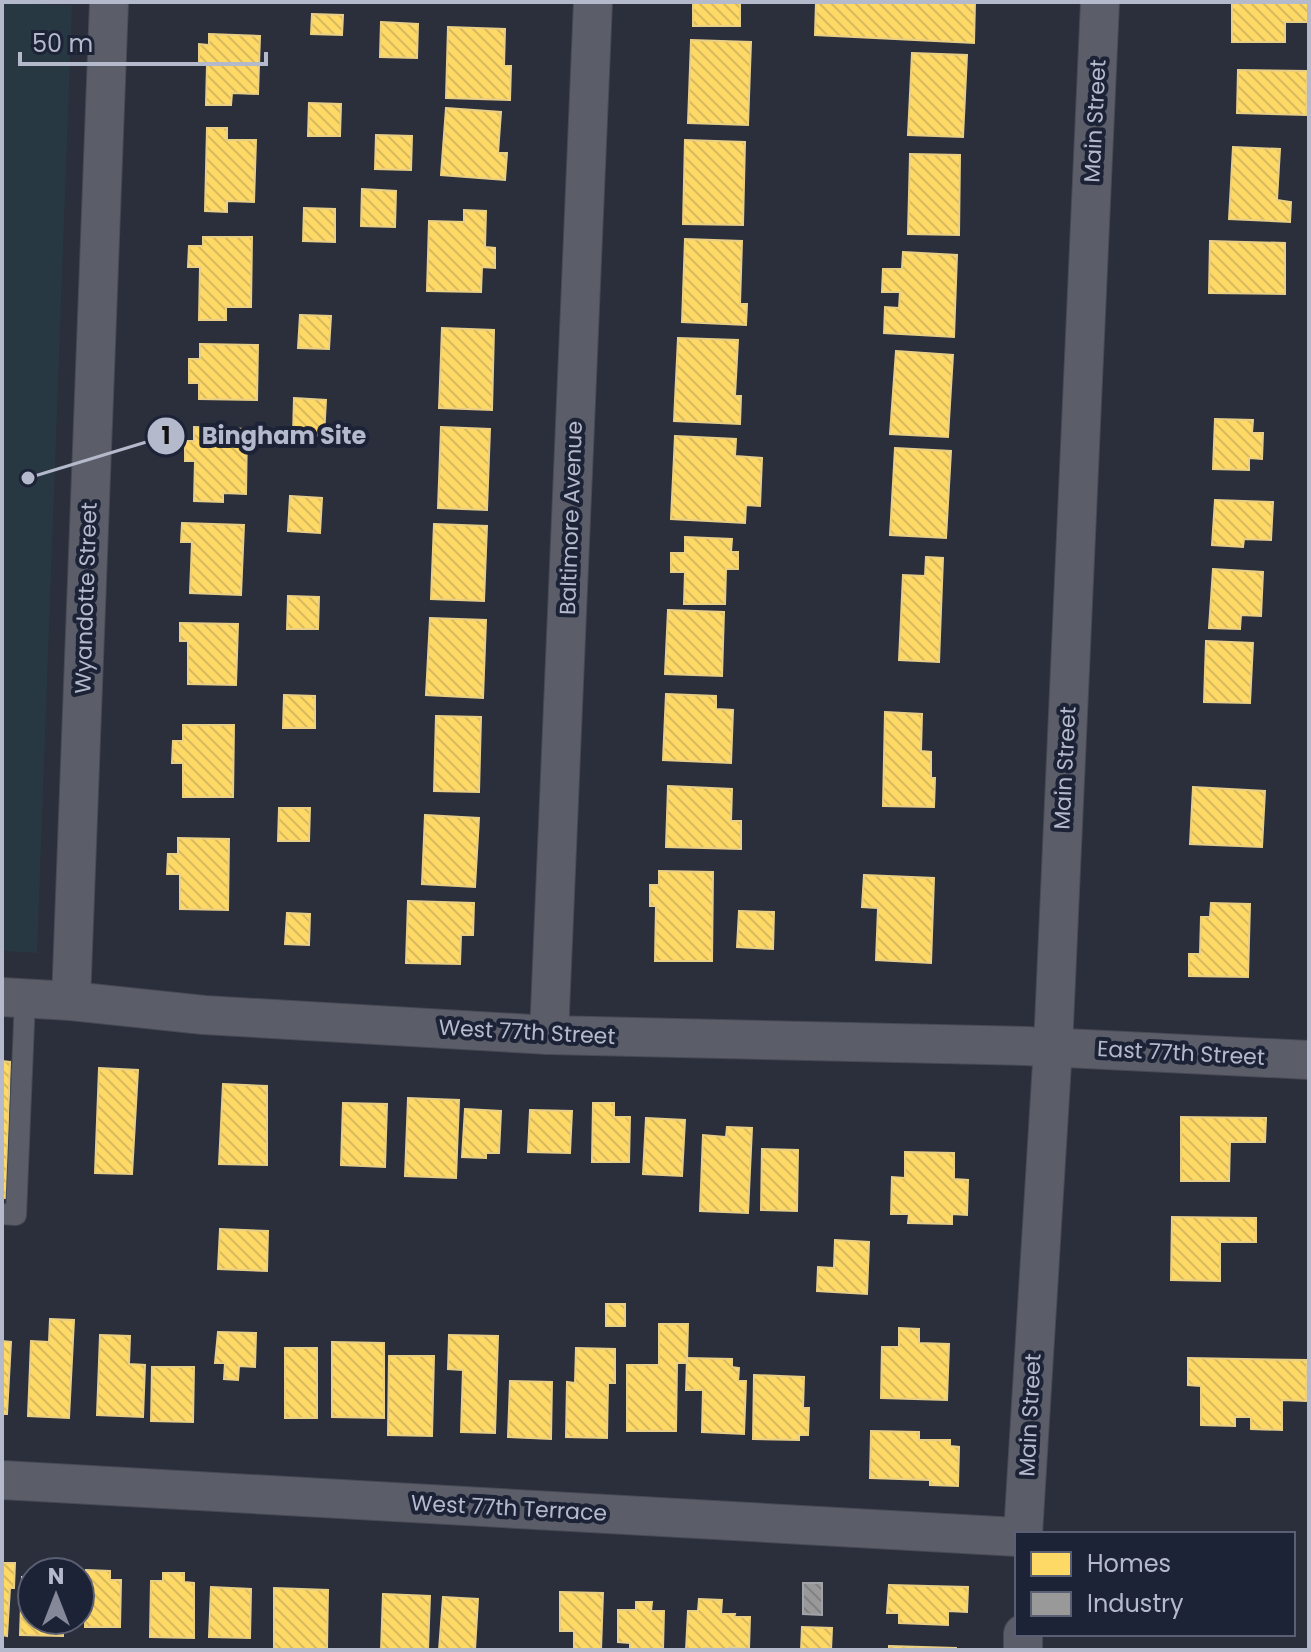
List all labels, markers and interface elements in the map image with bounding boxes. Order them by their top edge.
scale bar [20,16,266,66]
text: 50 m [32,27,93,60]
street label: Main Street [1076,58,1114,184]
callout: Bingham Site [146,412,382,460]
text: 1 [161,419,171,452]
text: Bingham Site [202,419,367,452]
street label: Baltimore Avenue [552,420,590,616]
street label: Wyandotte Street [67,502,105,694]
street label: Main Street [1046,705,1084,831]
street label: West 77th Street [438,1012,616,1052]
street label: East 77th Street [1096,1033,1266,1073]
street label: Main Street [1011,1352,1049,1478]
street label: West 77th Terrace [410,1487,608,1529]
legend [1015,1532,1295,1636]
text: Homes [1087,1547,1171,1580]
north arrow [16,1556,96,1636]
text: N [48,1561,64,1592]
text: Industry [1087,1587,1184,1620]

